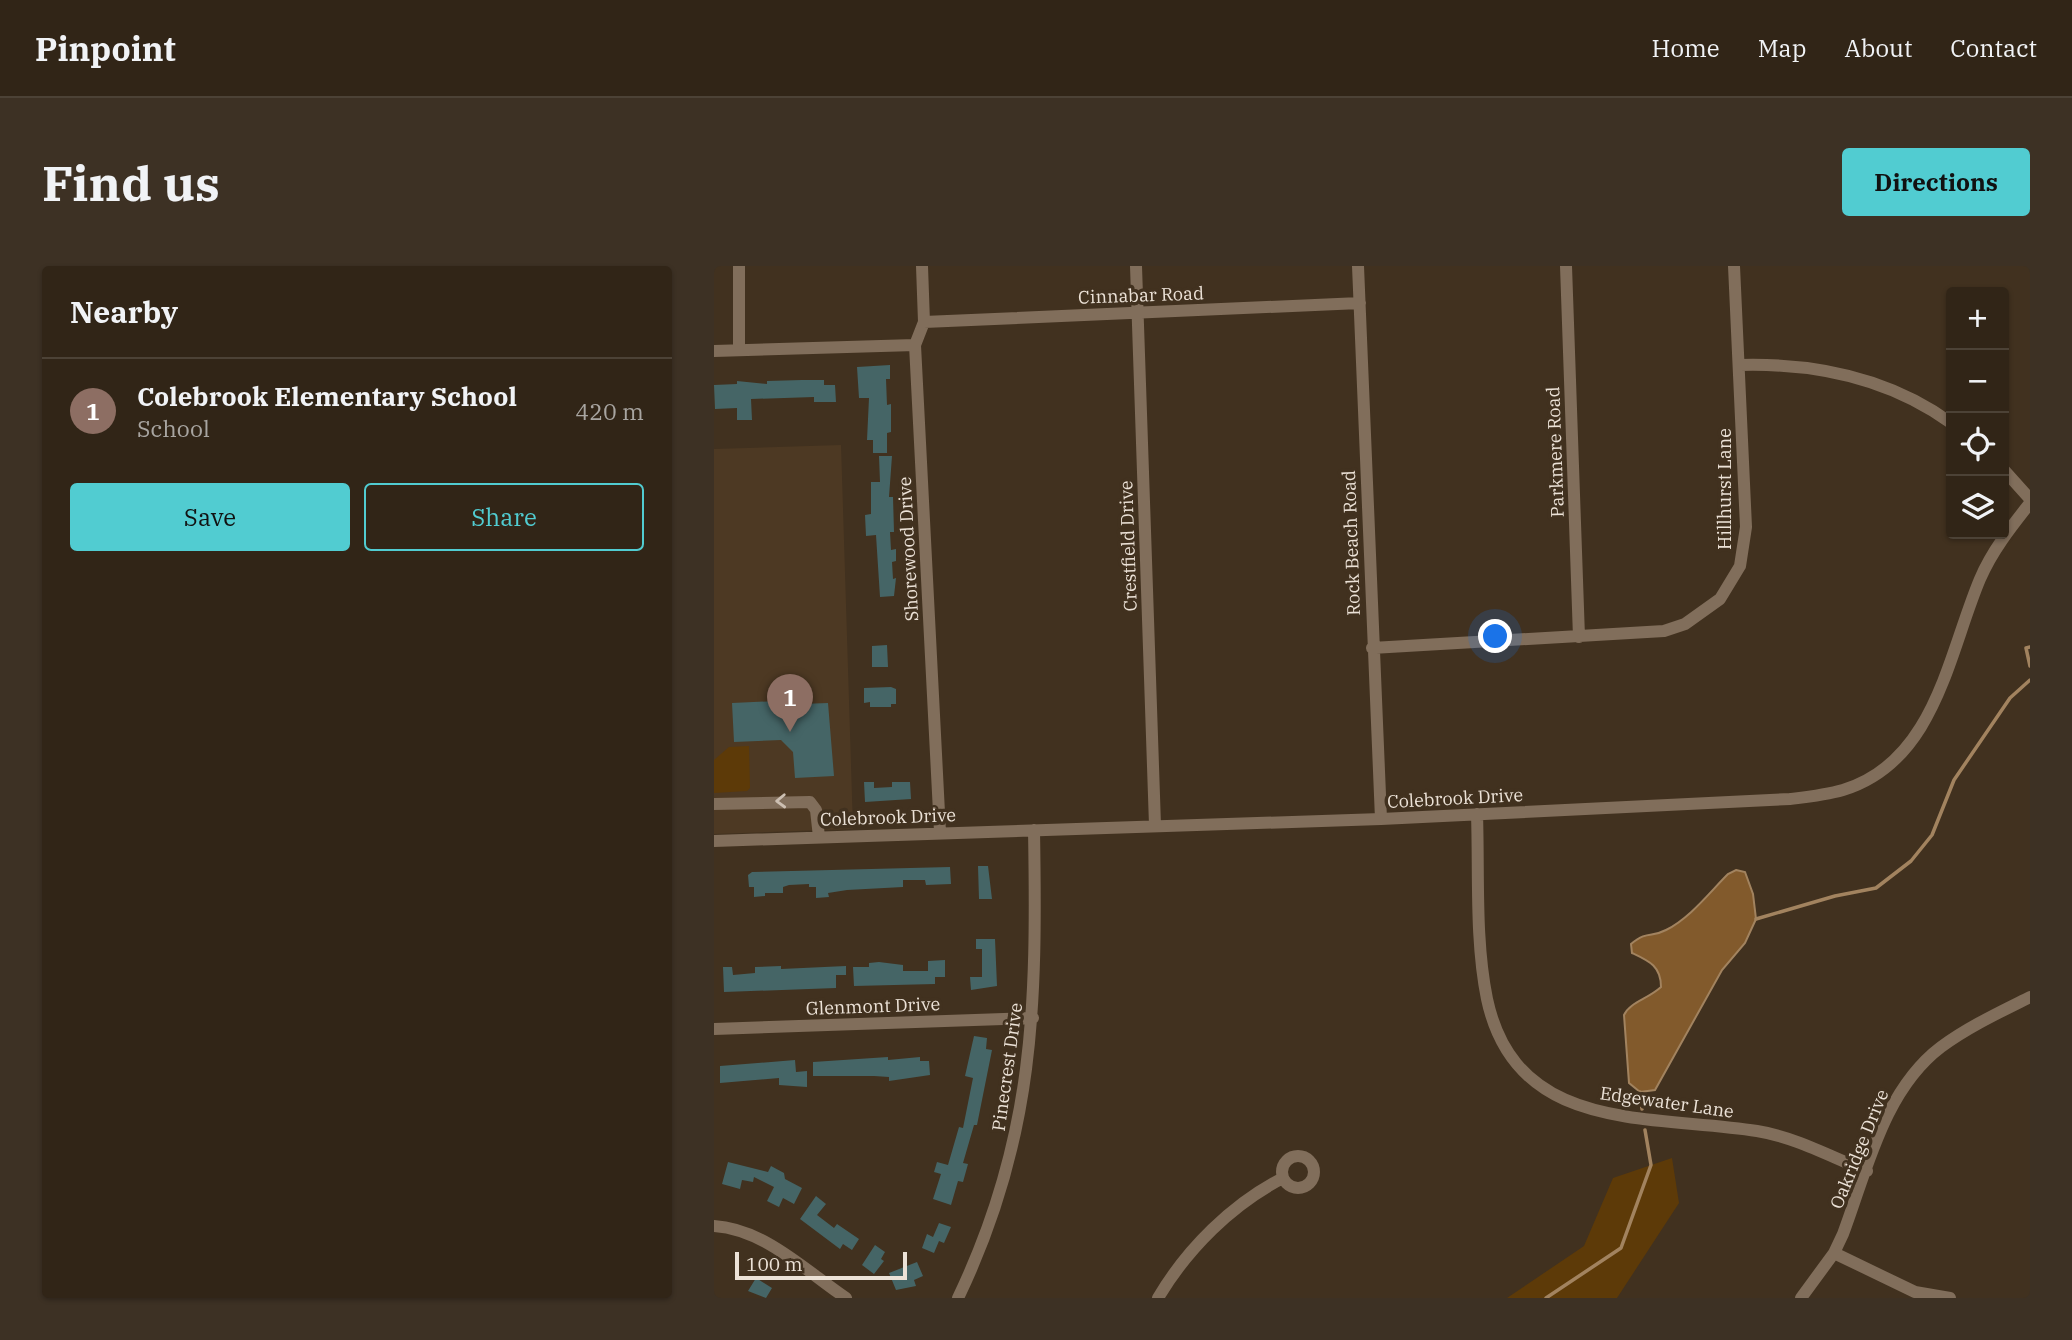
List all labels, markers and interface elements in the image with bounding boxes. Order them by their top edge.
text: Pinpoint [35,27,176,70]
text: Home [1652,32,1720,64]
text: Map [1758,32,1806,64]
text: About [1844,32,1912,64]
text: Contact [1950,32,2037,64]
button: Directions [1842,148,2030,216]
text: Find us [42,151,220,214]
street label: Cinnabar Road [1078,281,1204,309]
map controls [1946,287,2009,539]
button: + [1946,287,2009,350]
text: Nearby [70,292,178,331]
button: − [1946,350,2009,413]
text: Colebrook Elementary School [137,379,517,413]
street label: Parkmere Road [1541,386,1569,518]
text: 1 [86,396,100,426]
text: 420 m [575,396,644,426]
text: School [137,413,210,443]
button: locate [1946,413,2009,476]
street label: Hillhurst Lane [1713,428,1736,550]
street label: Rock Beach Road [1337,470,1365,616]
street label: Shorewood Drive [893,476,923,622]
button: layers [1946,476,2009,539]
street label: Crestfield Drive [1114,480,1142,612]
button: Save [70,483,350,551]
button: Share [364,483,644,551]
your location [1478,619,1512,653]
pin: 1 [767,674,813,732]
street label: Colebrook Drive [1386,783,1524,813]
one-way arrow [775,794,786,809]
street label: Colebrook Drive [820,803,956,831]
street label: Glenmont Drive [805,992,941,1020]
street label: Pinecrest Drive [987,1001,1027,1133]
street label: Edgewater Lane [1599,1081,1735,1123]
street label: Oakridge Drive [1825,1086,1893,1212]
scale bar [735,1249,906,1281]
text: 100 m [746,1252,803,1276]

